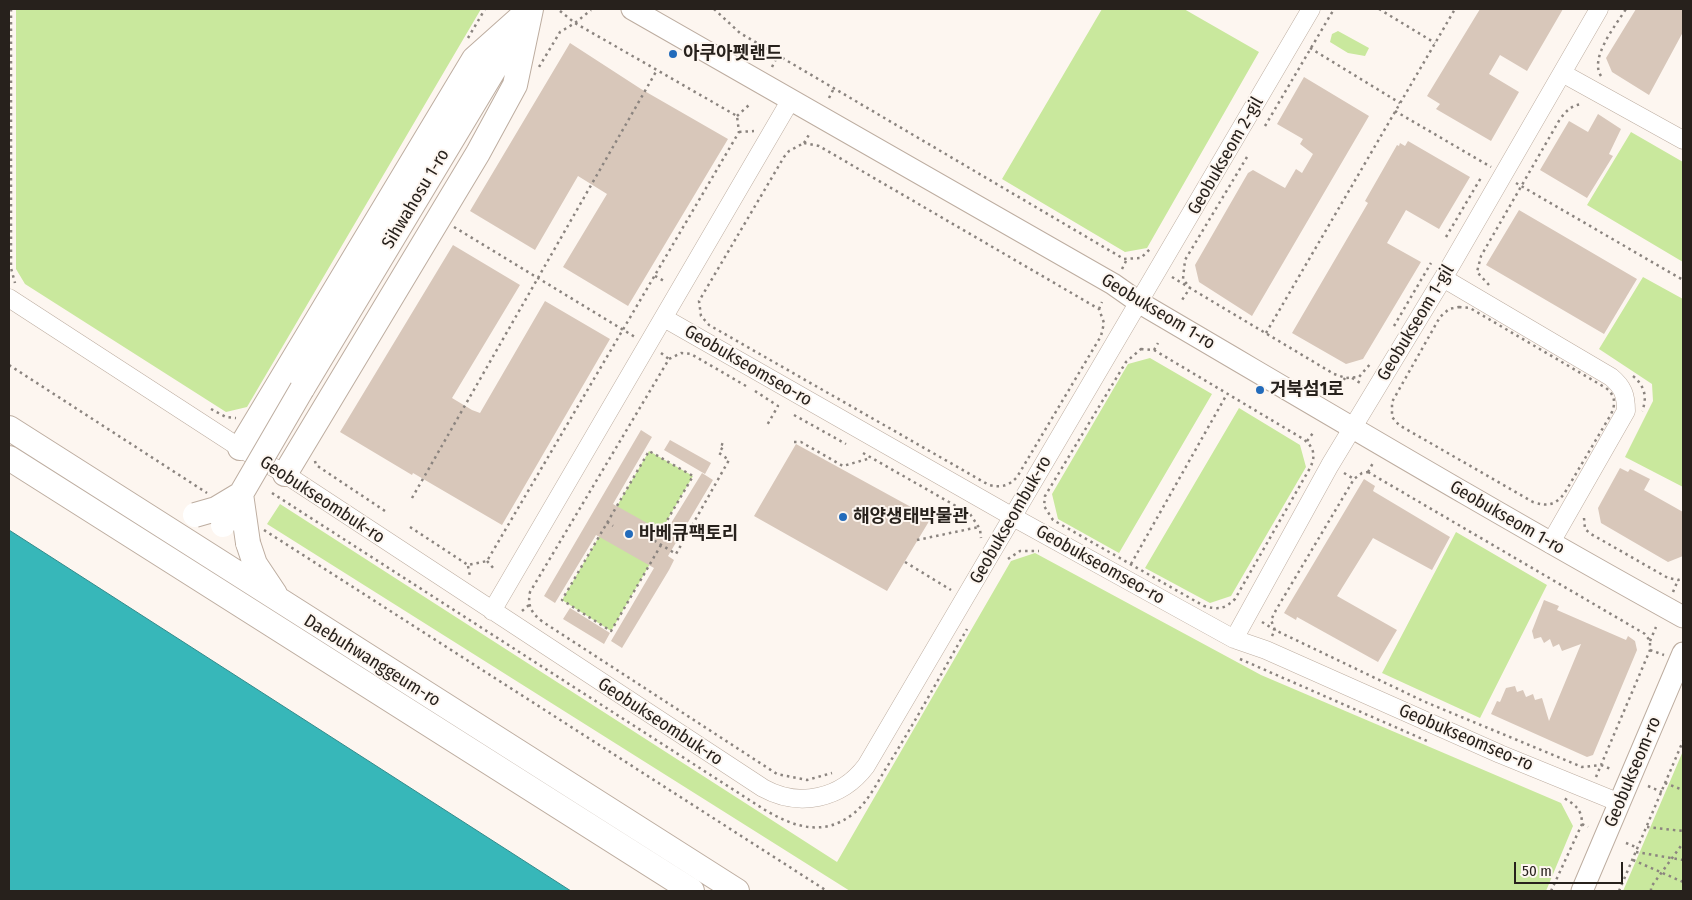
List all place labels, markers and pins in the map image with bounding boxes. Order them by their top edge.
place label: 아쿠아펫랜드 [683,43,782,65]
marker: 아쿠아펫랜드 [667,48,679,60]
place label: 거북섬1로 [1270,379,1344,401]
marker: 거북섬1로 [1254,384,1266,396]
place label: 해양생태박물관 [853,506,969,528]
marker: 해양생태박물관 [837,511,849,523]
place label: 바베큐팩토리 [639,523,738,545]
marker: 바베큐팩토리 [623,528,635,540]

